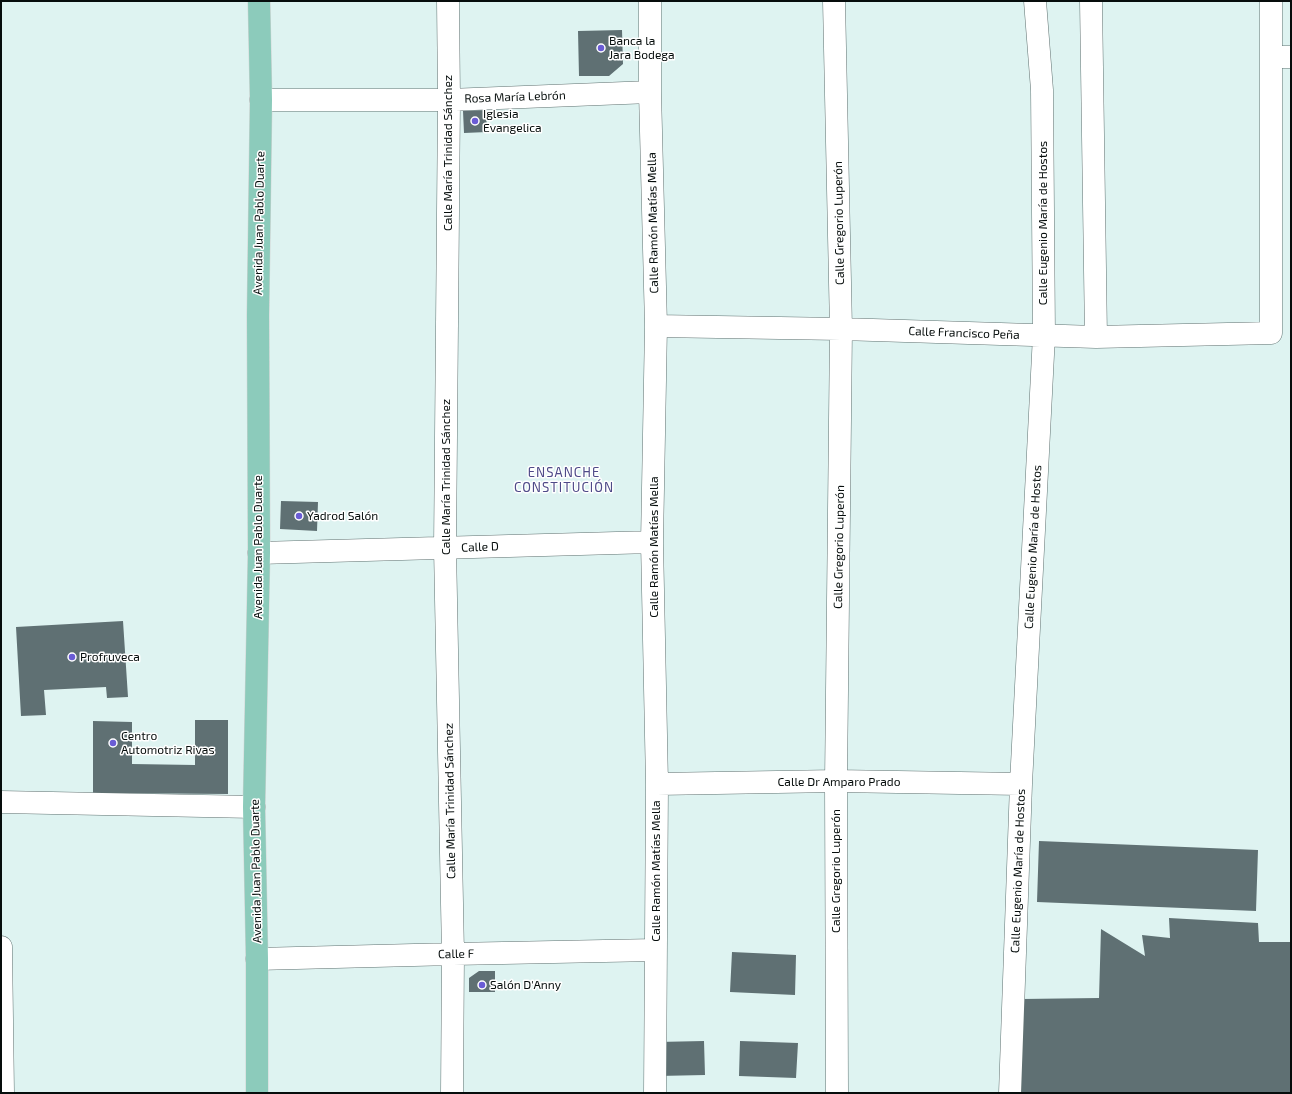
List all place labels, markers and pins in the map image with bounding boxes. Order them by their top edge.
place label: Banca la Jara Bodega [609,34,675,62]
marker: Banca la Jara Bodega [596,43,606,53]
place label: Iglesia Evangelica [483,107,542,135]
marker: Iglesia Evangelica [470,116,480,126]
place label: Yadrod Salón [307,509,378,523]
marker: Yadrod Salón [294,511,304,521]
place label: Profruveca [80,650,140,664]
marker: Profruveca [67,652,77,662]
place label: Centro Automotriz Rivas [121,729,215,757]
marker: Centro Automotriz Rivas [108,738,118,748]
place label: Salón D'Anny [490,978,561,992]
marker: Salón D'Anny [477,980,487,990]

